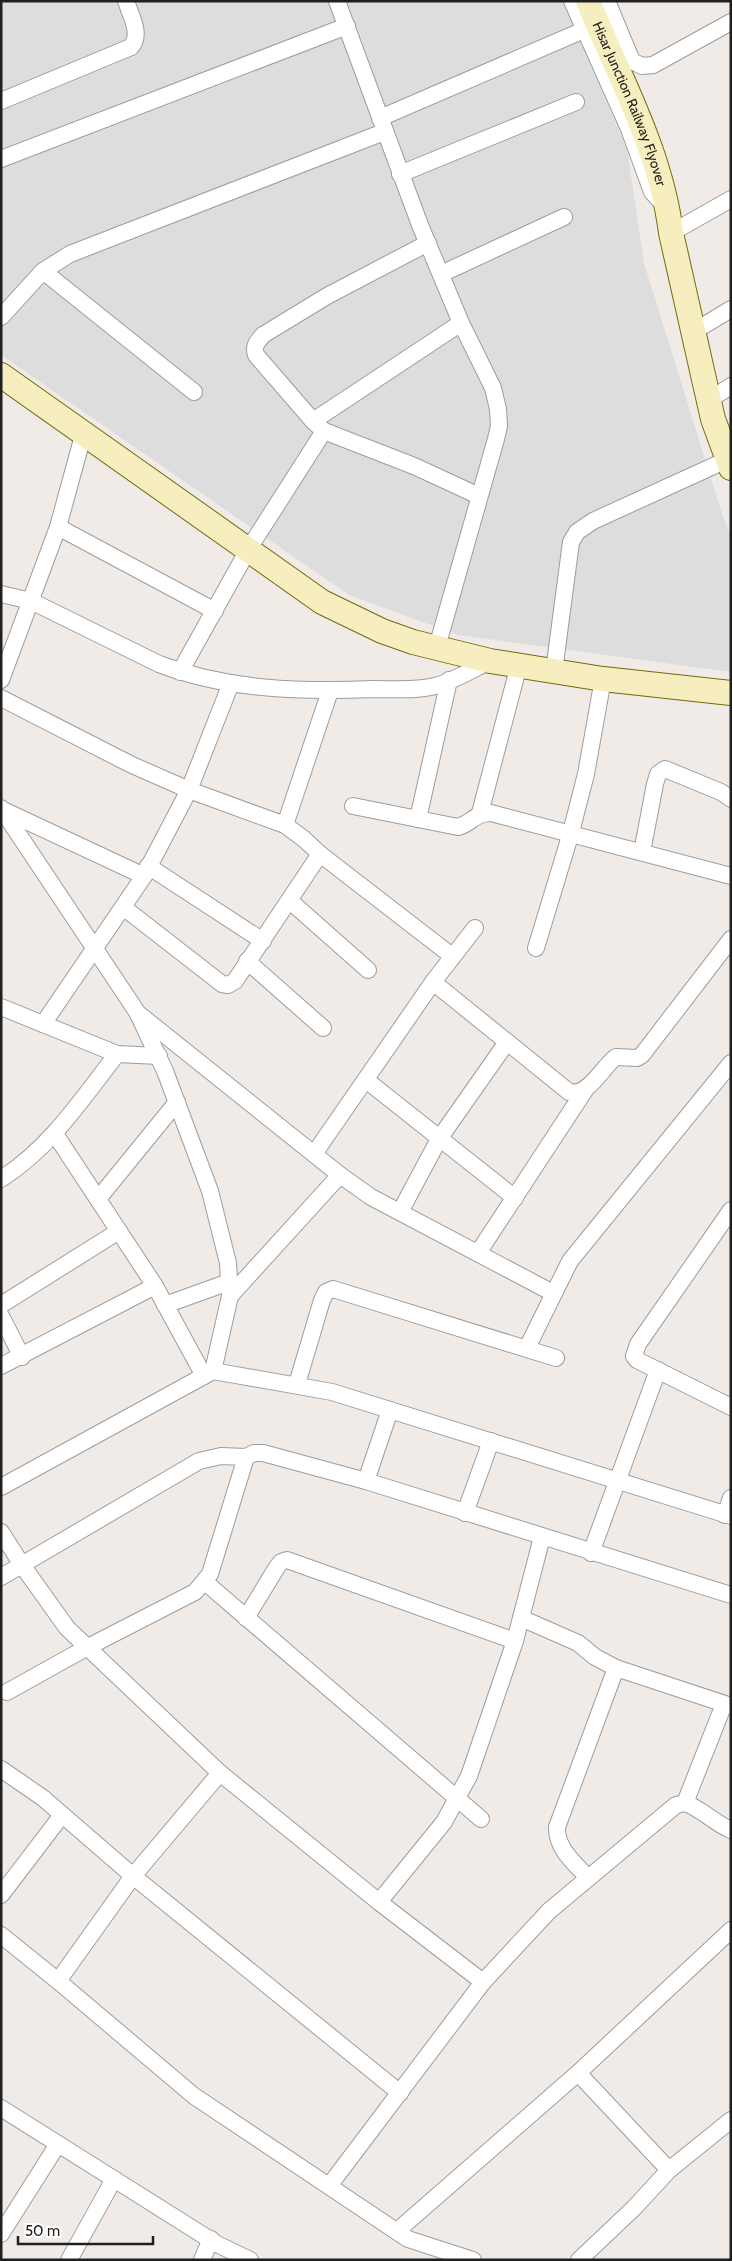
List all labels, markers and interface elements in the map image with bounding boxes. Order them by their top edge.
street label: Hisar Junction Railway Flyover [589,19,671,188]
scale bar [18,2214,152,2246]
text: 50 m [25,2222,60,2240]

